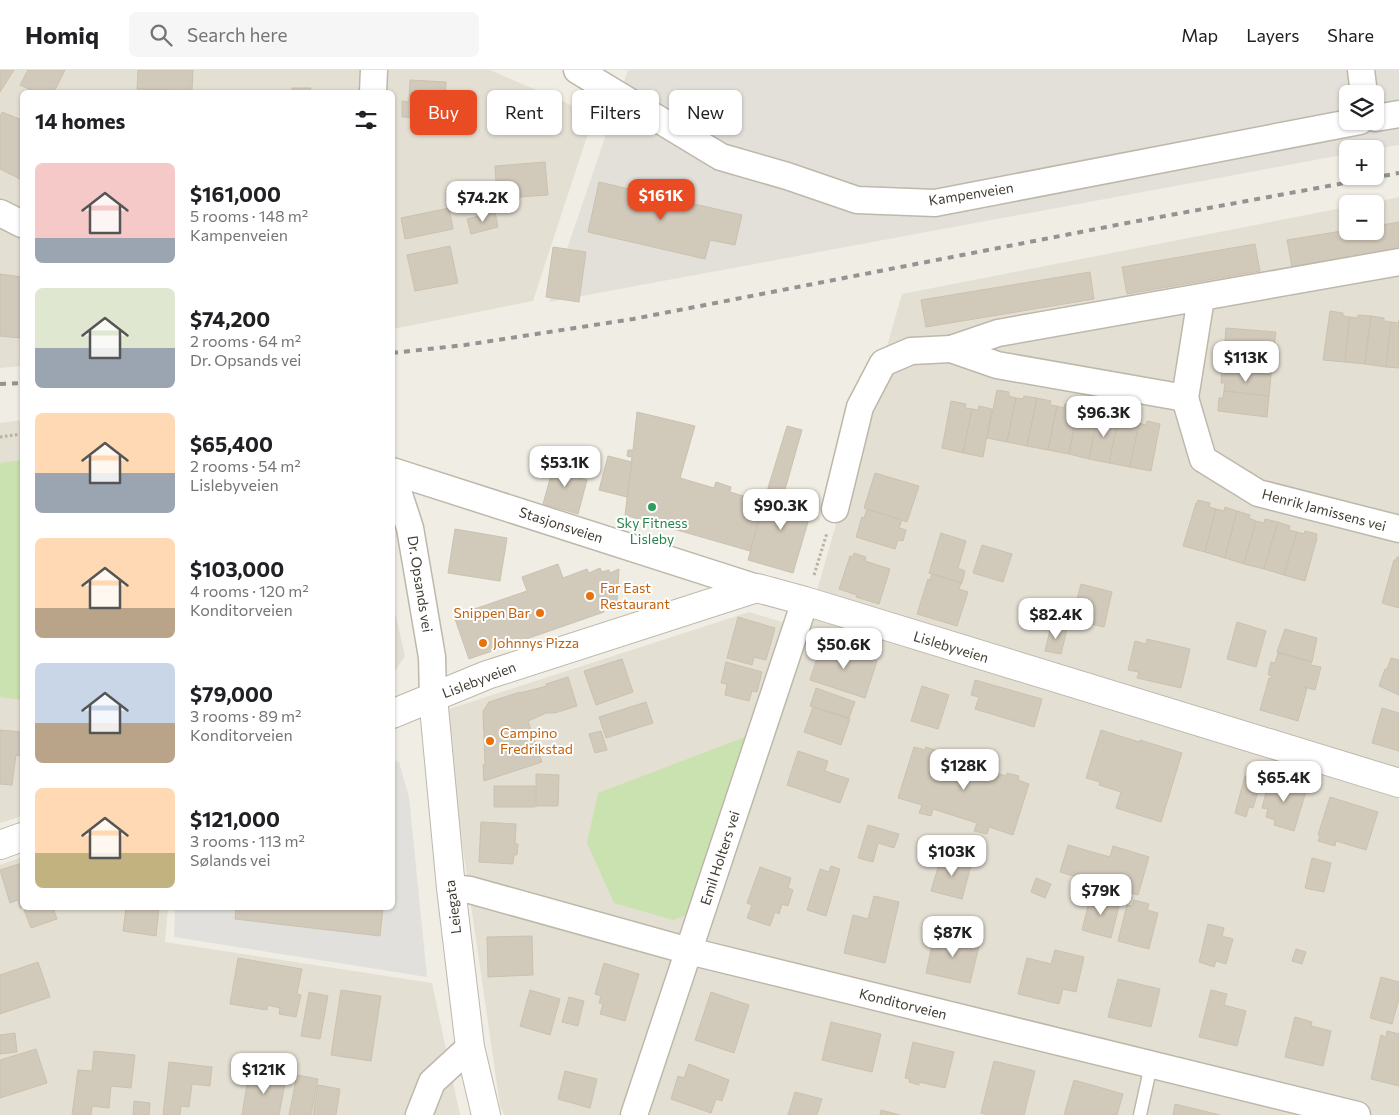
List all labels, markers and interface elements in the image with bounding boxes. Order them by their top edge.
search box [129,12,479,57]
text: Homiq [25,20,99,49]
icon: search [147,21,175,49]
text: Search here [187,23,288,46]
text: Map [1181,24,1218,46]
text: Layers [1246,24,1299,46]
text: Share [1327,24,1374,46]
map controls [1339,85,1384,240]
button: layers [1339,85,1384,130]
chip: Buy [410,90,477,135]
chip: Rent [487,90,562,135]
chip: Filters [572,90,659,135]
chip: New [669,90,742,135]
icon: filters [352,106,380,134]
text: 14 homes [35,108,125,133]
button: + [1339,140,1384,185]
pin: $161K [626,178,696,221]
street label: Kampenveien [927,178,1015,209]
pin: $74.2K [442,180,524,223]
text: $161,000 [190,181,281,206]
icon: home [75,183,135,243]
text: $161K [639,185,683,204]
text: $74.2K [457,187,509,206]
button: − [1339,195,1384,240]
text: 5 rooms · 148 m² [190,206,308,225]
text: Kampenveien [190,225,288,244]
text: $74,200 [190,306,270,331]
icon: home [75,308,135,368]
text: 2 rooms · 64 m² [190,331,301,350]
pin: $113K [1211,340,1281,383]
text: $113K [1224,347,1268,366]
text: Dr. Opsands vei [190,350,301,369]
pin: $96.3K [1063,396,1145,438]
text: $96.3K [1077,402,1131,421]
text: $65,400 [190,431,273,456]
icon: home [75,433,135,493]
pin: $53.1K [524,446,606,488]
text: $53.1K [540,452,590,471]
text: 2 rooms · 54 m² [190,456,301,475]
text: Lislebyveien [190,475,279,494]
street label: Henrik Jamissens vei [1260,485,1388,534]
pin: $90.3K [740,488,822,531]
text: $90.3K [754,495,808,514]
marker: Sky Fitness Lisleby [646,501,658,513]
street label: Stasjonsveien [517,503,605,546]
place label: Sky Fitness Lisleby [616,514,688,547]
street label: Dr. Opsands vei [404,534,437,633]
text: $103,000 [190,556,284,581]
icon: home [75,558,135,618]
place label: Far East Restaurant [600,579,670,612]
text: 4 rooms · 120 m² [190,581,309,600]
marker: Far East Restaurant [584,590,596,602]
pin: $82.4K [1015,598,1097,640]
text: Konditorveien [190,600,293,619]
place label: Snippen Bar [454,604,530,621]
text: $82.4K [1029,604,1083,623]
marker: Snippen Bar [534,607,546,619]
street label: Lislebyveien [912,627,991,666]
pin: $50.6K [803,628,885,670]
place label: Johnnys Pizza [493,634,579,651]
text: $50.6K [817,634,871,653]
marker: Johnnys Pizza [477,637,489,649]
street label: Lislebyveien [440,658,518,701]
text: $79,000 [190,681,273,706]
icon: home [75,683,135,743]
text: 3 rooms · 89 m² [190,706,301,725]
place label: Campino Fredrikstad [500,724,573,757]
text: Konditorveien [190,725,293,744]
marker: Campino Fredrikstad [484,735,496,747]
pin: $128K [929,748,999,791]
text: $128K [941,755,987,774]
pin: $65.4K [1243,760,1325,803]
text: $65.4K [1257,767,1311,786]
text: $121,000 [190,806,280,831]
icon: home [75,808,135,868]
street label: Emil Holters vei [696,809,743,907]
text: 3 rooms · 113 m² [190,831,305,850]
pin: $103K [917,834,987,877]
text: $103K [928,841,976,860]
text: Sølands vei [190,850,271,869]
pin: $79K [1071,874,1131,916]
street label: Leiegata [441,879,464,935]
text: $79K [1082,880,1120,899]
pin: $87K [923,916,983,958]
text: $87K [934,922,972,941]
street label: Konditorveien [857,984,949,1023]
pin: $121K [229,1052,299,1095]
text: $121K [242,1059,286,1078]

